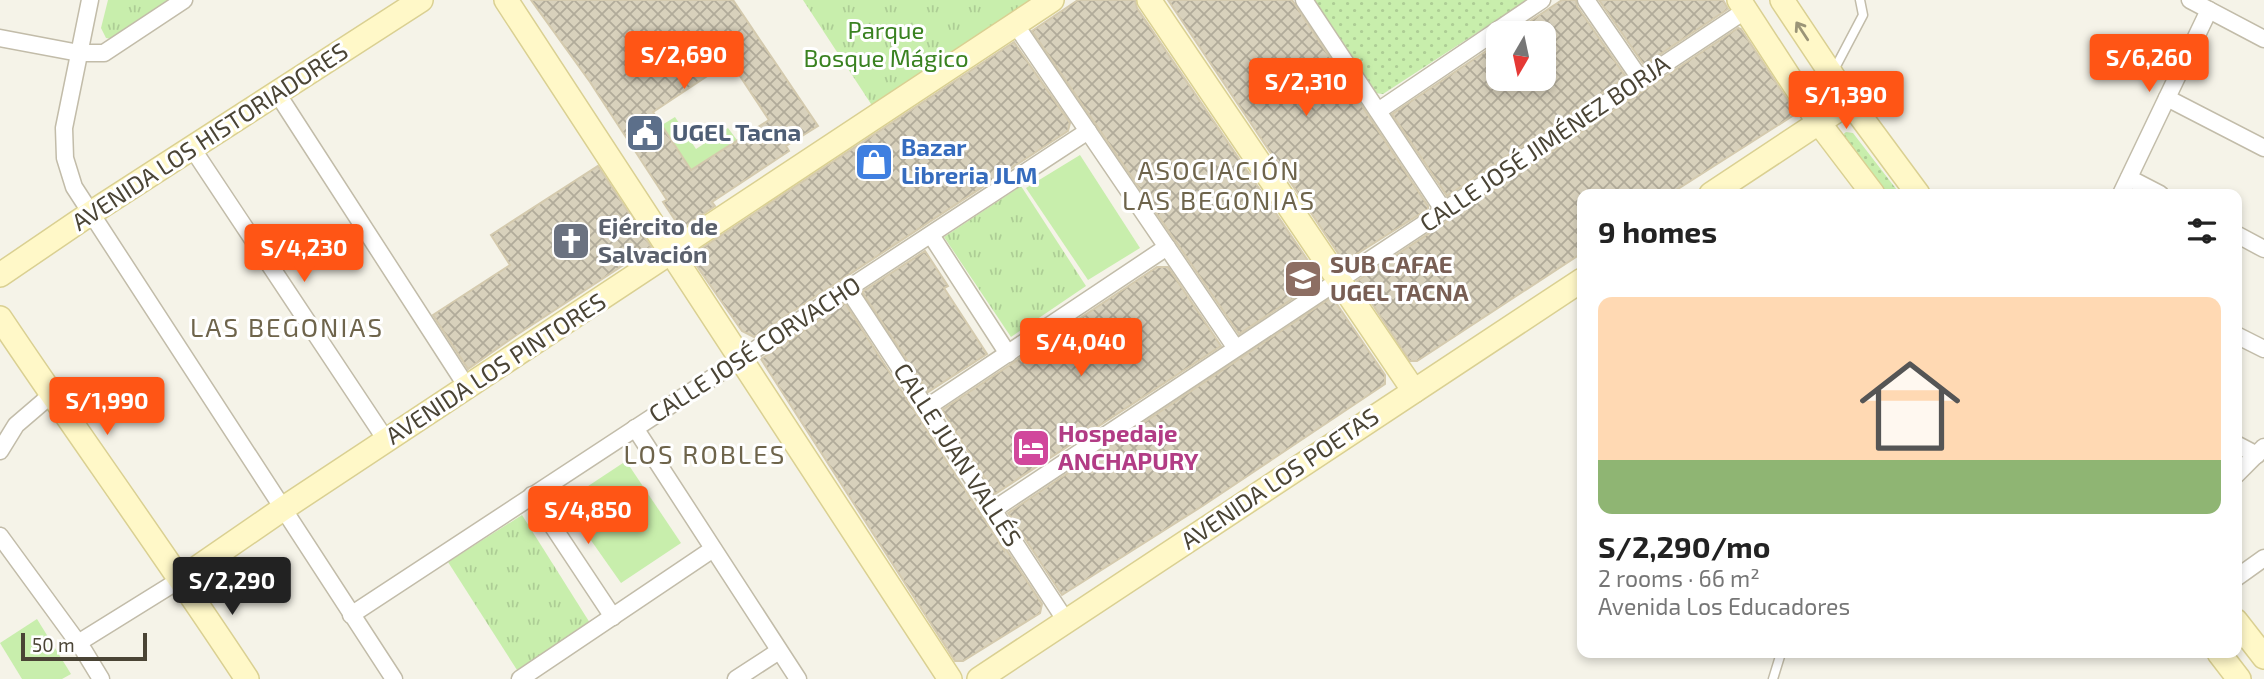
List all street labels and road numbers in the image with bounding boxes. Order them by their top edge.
street label: AVENIDA LOS HISTORIADORES [66,36,352,236]
street label: CALLE JOSÉ JIMÉNEZ BORJA [1414,48,1674,237]
street label: CALLE JOSÉ CORVACHO [643,269,865,428]
street label: AVENIDA LOS PINTORES [380,286,611,450]
street label: CALLE JUAN VALLÉS [888,357,1028,551]
street label: AVENIDA LOS POETAS [1175,401,1384,555]

